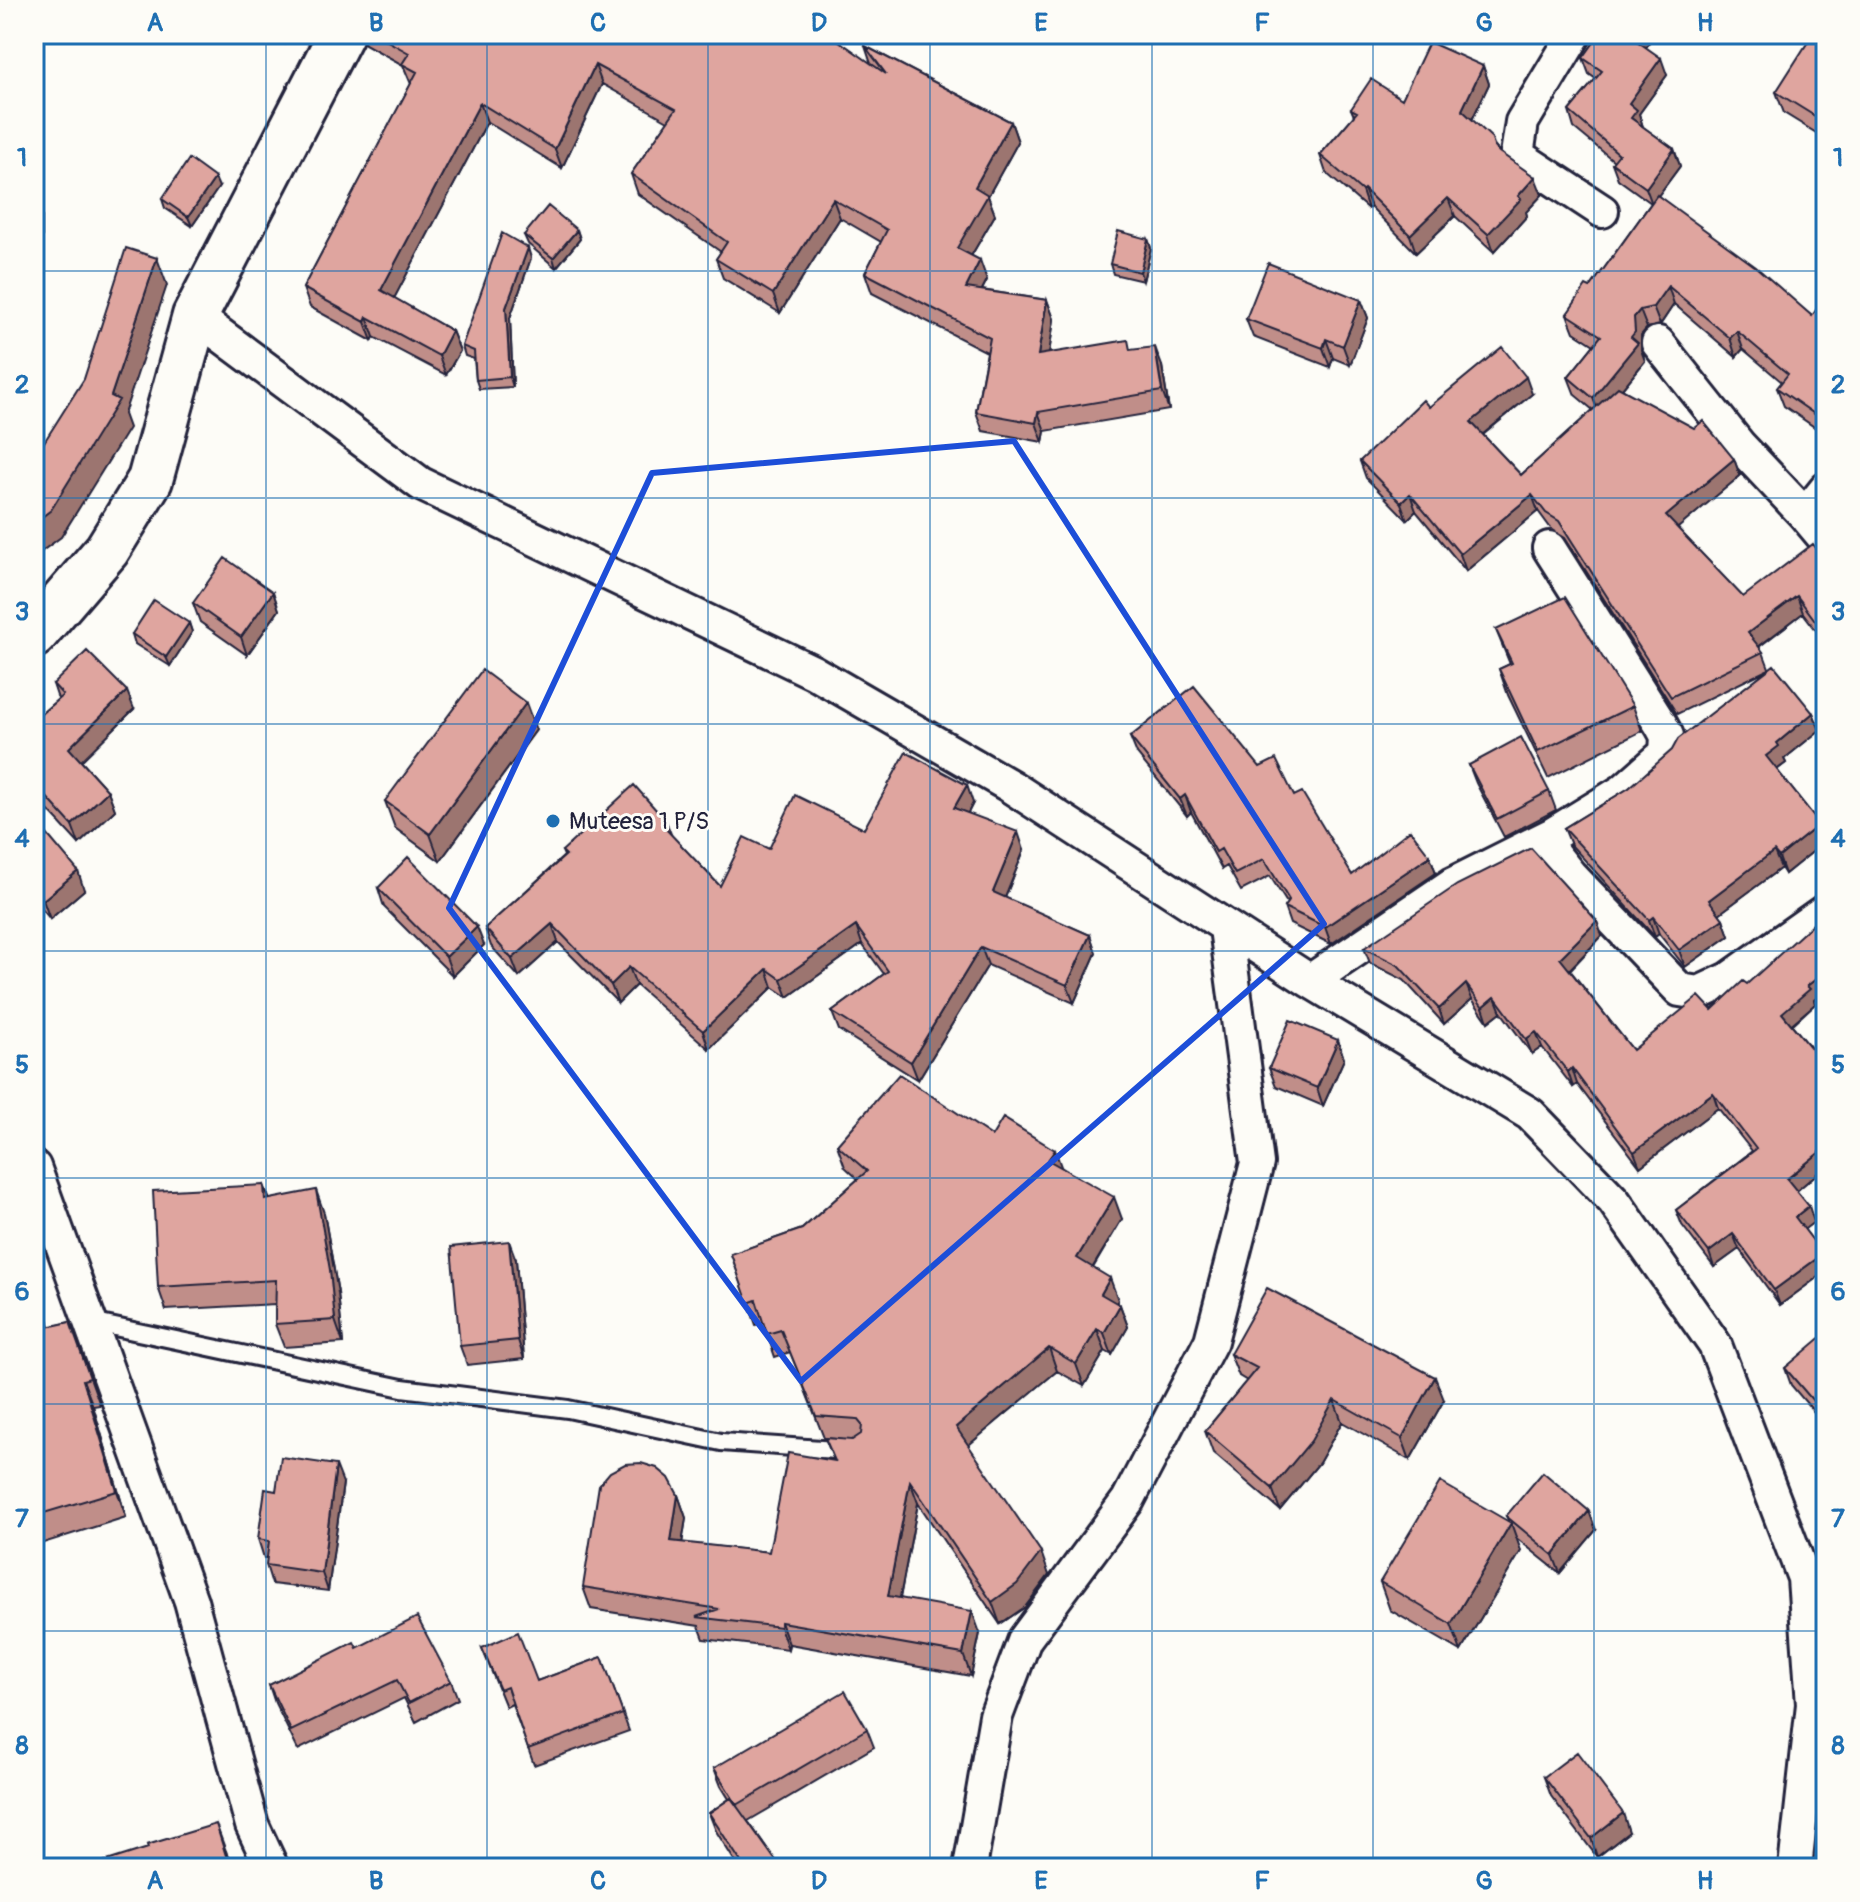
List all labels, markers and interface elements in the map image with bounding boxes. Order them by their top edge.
text: A [147,7,164,39]
text: B [369,7,383,39]
text: C [590,7,606,39]
text: D [811,7,827,39]
text: E [1034,7,1048,39]
text: F [1254,7,1270,39]
text: G [1475,7,1493,39]
text: H [1697,7,1713,39]
text: 1 [17,142,27,174]
text: 1 [1833,142,1843,174]
text: 2 [15,369,29,401]
text: 2 [1831,369,1845,401]
text: 3 [15,596,29,628]
text: 3 [1831,596,1845,628]
place label: Muteesa 1 P/S [569,807,709,836]
marker: Muteesa 1 P/S [544,812,562,830]
text: 4 [14,823,30,855]
text: 4 [1830,823,1846,855]
text: 5 [15,1049,29,1081]
text: 5 [1831,1049,1845,1081]
text: 6 [14,1276,30,1308]
text: 6 [1830,1276,1846,1308]
text: 7 [15,1503,29,1535]
text: 7 [1831,1503,1845,1535]
text: 8 [15,1730,29,1762]
text: 8 [1831,1730,1845,1762]
text: A [147,1865,164,1897]
text: B [369,1865,383,1897]
text: C [590,1865,606,1897]
text: D [811,1865,827,1897]
text: E [1034,1865,1048,1897]
text: F [1254,1865,1270,1897]
text: G [1475,1865,1493,1897]
text: H [1697,1865,1713,1897]

